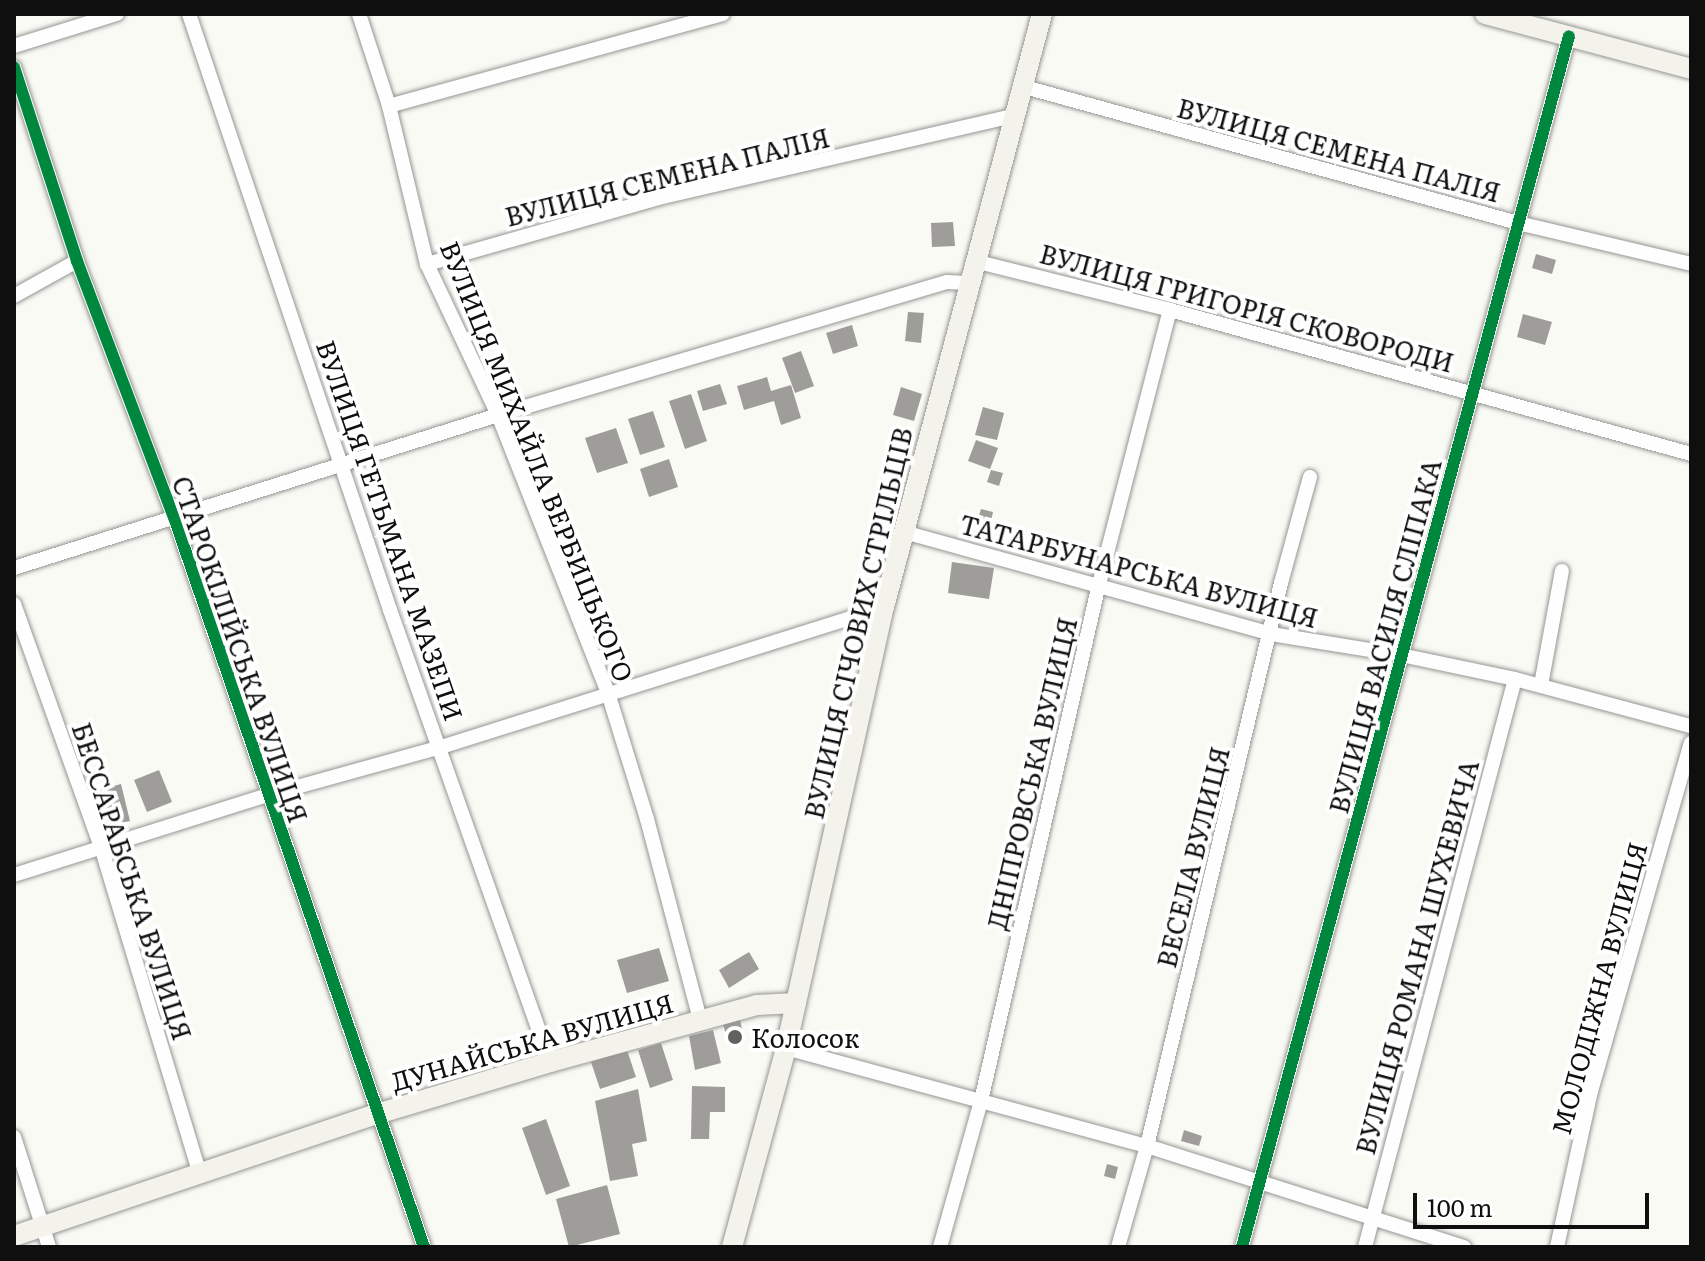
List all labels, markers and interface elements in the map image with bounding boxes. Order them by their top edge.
street label: ВУЛИЦЯ СЕМЕНА ПАЛІЯ [1174,91,1504,207]
street label: ВУЛИЦЯ СЕМЕНА ПАЛІЯ [502,121,832,231]
street label: ВУЛИЦЯ МИХАЙЛА ВЕРБИЦЬКОГО [435,236,641,686]
street label: ВУЛИЦЯ ГРИГОРІЯ СКОВОРОДИ [1037,237,1457,377]
street label: ВУЛИЦЯ ГЕТЬМАНА МАЗЕПИ [311,336,471,724]
street label: ВУЛИЦЯ СІЧОВИХ СТРІЛЬЦІВ [797,424,917,822]
street label: ВУЛИЦЯ ВАСИЛЯ СЛІПАКА [1322,455,1446,817]
street label: СТАРОКІЛІЙСЬКА ВУЛИЦЯ [167,472,315,826]
street label: ТАТАРБУНАРСЬКА ВУЛИЦЯ [957,507,1321,633]
street label: ДНІПРОВСЬКА ВУЛИЦЯ [980,614,1082,932]
street label: БЕССАРАБСЬКА ВУЛИЦЯ [67,718,199,1044]
street label: ВЕСЕЛА ВУЛИЦЯ [1149,743,1235,971]
street label: ВУЛИЦЯ РОМАНА ШУХЕВИЧА [1348,756,1484,1158]
street label: МОЛОДІЖНА ВУЛИЦЯ [1544,838,1652,1138]
street label: ДУНАЙСЬКА ВУЛИЦЯ [387,986,677,1096]
place label: Колосок [751,1021,859,1053]
marker: Колосок [726,1028,744,1046]
scale bar [1417,1177,1653,1227]
text: 100 m [1427,1189,1493,1224]

